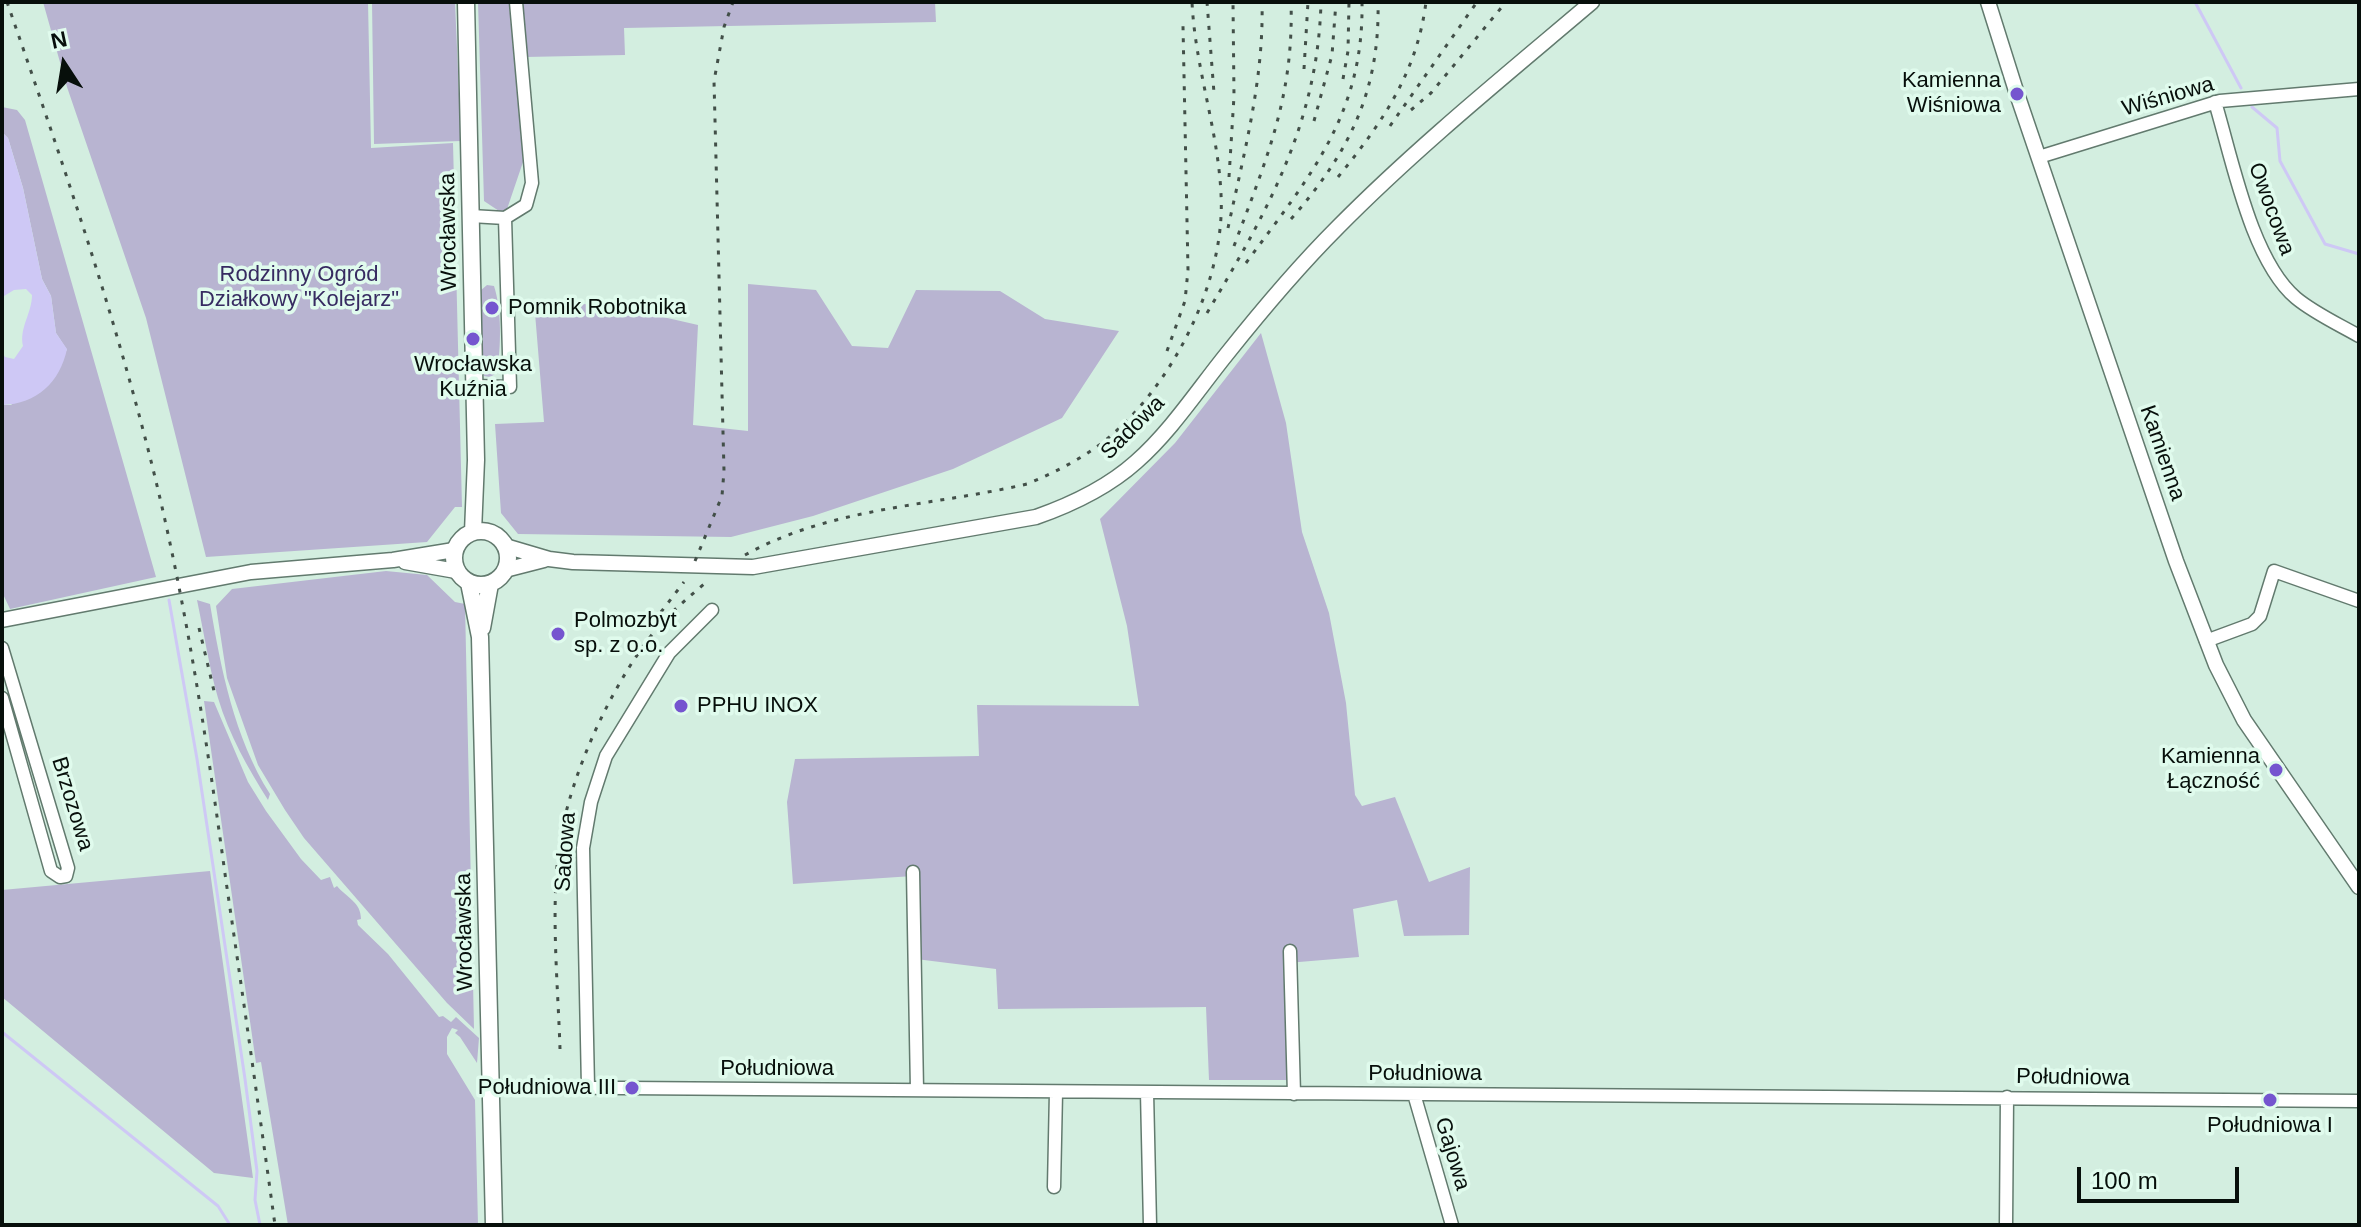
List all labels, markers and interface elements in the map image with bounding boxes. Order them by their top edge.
north arrow [24,24,104,104]
text: N [49,26,69,54]
place label: Kamienna Wiśniowa [1902,68,2001,120]
street label: Wiśniowa [2119,71,2217,123]
marker: Kamienna Wiśniowa [2008,85,2026,103]
street label: Owocowa [2242,159,2300,259]
street label: Wrocławska [435,173,463,291]
park label: Rodzinny Ogród Działkowy "Kolejarz" [199,262,399,314]
place label: Pomnik Robotnika [508,295,687,321]
marker: Pomnik Robotnika [483,299,501,317]
marker: Wrocławska Kuźnia [464,330,482,348]
place label: Wrocławska Kuźnia [414,352,532,404]
street label: Sadowa [1096,391,1170,465]
street label: Kamienna [2133,402,2191,504]
place label: Polmozbyt sp. z o.o. [574,608,677,660]
marker: Polmozbyt sp. z o.o. [549,625,567,643]
place label: PPHU INOX [697,693,818,719]
marker: PPHU INOX [672,697,690,715]
place label: Kamienna Łączność [2161,744,2260,796]
street label: Brzozowa [45,754,99,854]
marker: Kamienna Łączność [2267,761,2285,779]
street label: Sadowa [550,811,582,893]
street label: Wrocławska [451,873,479,991]
street label: Południowa [720,1056,834,1082]
street label: Południowa [1368,1061,1482,1087]
street label: Południowa [2016,1064,2130,1092]
place label: Południowa III [478,1075,616,1101]
marker: Południowa III [623,1079,641,1097]
marker: Południowa I [2261,1091,2279,1109]
place label: Południowa I [2207,1113,2333,1139]
street label: Gajowa [1428,1114,1476,1194]
scale bar [2081,1151,2243,1201]
text: 100 m [2091,1167,2158,1194]

